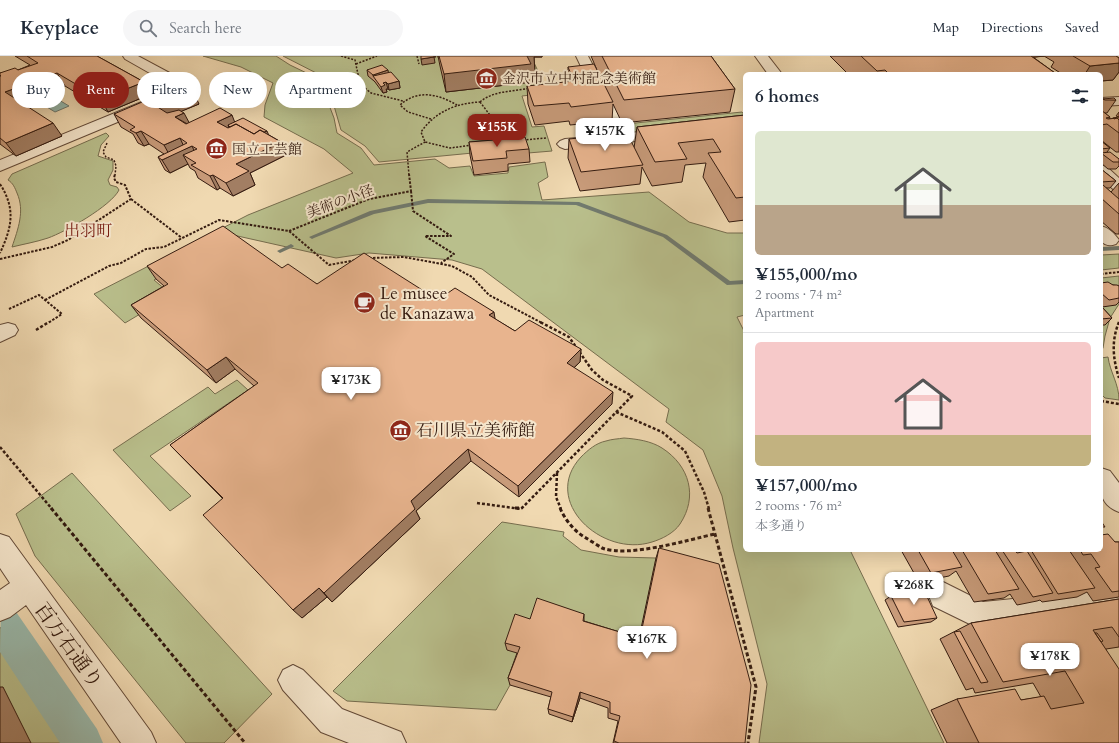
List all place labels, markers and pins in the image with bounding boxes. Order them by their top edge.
museum icon: 金沢市立中村記念美術館 [473,65,499,91]
place label: 金沢市立中村記念美術館 [502,69,656,88]
pin: ¥155K [469,114,525,148]
pin: ¥157K [577,118,633,152]
museum icon: 国立工芸館 [203,136,229,162]
place label: 国立工芸館 [232,140,302,159]
place label: Le musee de Kanazawa [380,282,475,325]
cafe icon: Le musee de Kanazawa [351,290,377,316]
pin: ¥173K [323,367,379,401]
museum icon: 石川県立美術館 [388,417,414,443]
place label: 石川県立美術館 [416,419,535,442]
pin: ¥268K [886,572,942,606]
pin: ¥167K [619,626,675,660]
pin: ¥178K [1022,643,1078,677]

